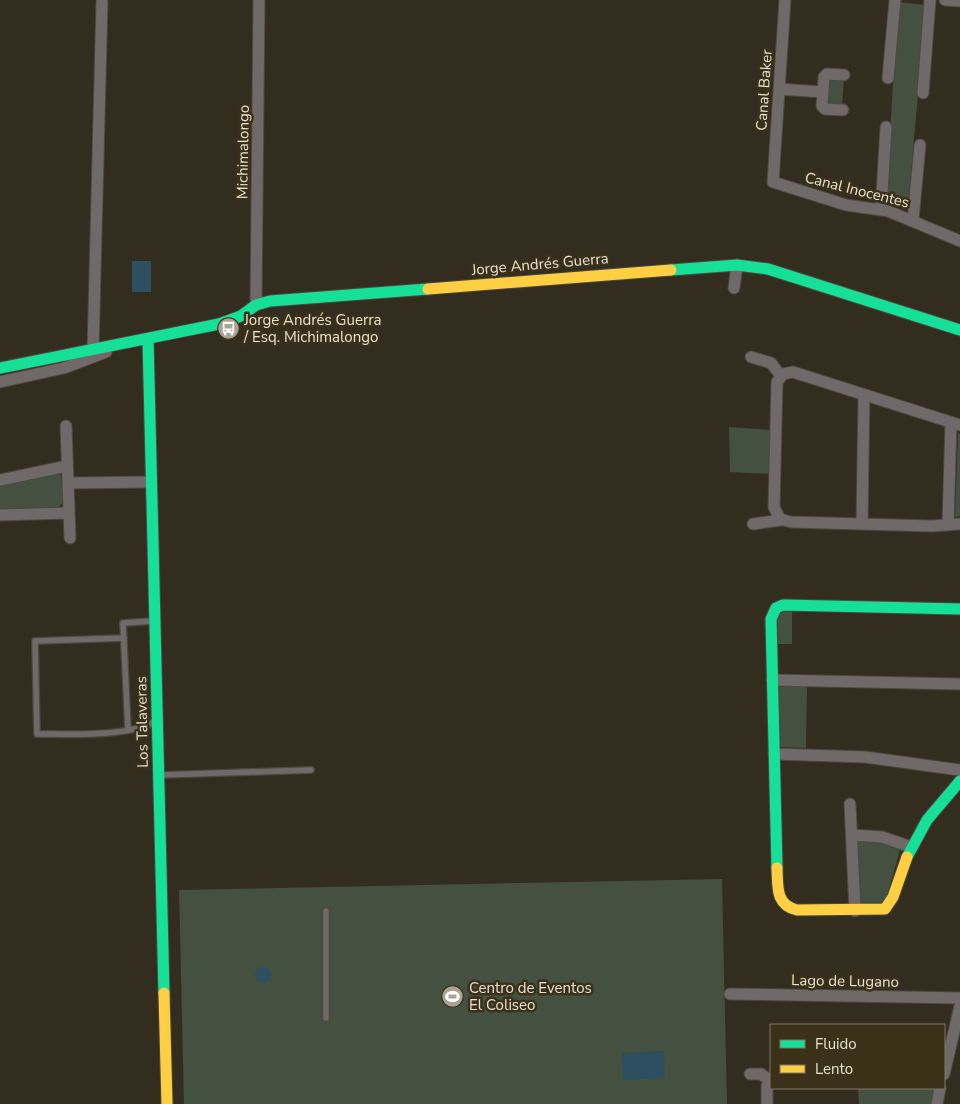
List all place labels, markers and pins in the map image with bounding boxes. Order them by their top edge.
place label: Jorge Andrés Guerra / Esq. Michimalongo [243,310,382,347]
bus stop icon: Jorge Andrés Guerra / Esq. Michimalongo [216,317,240,341]
place label: Centro de Eventos El Coliseo [469,978,592,1015]
sports icon: Centro de Eventos El Coliseo [441,985,465,1009]

